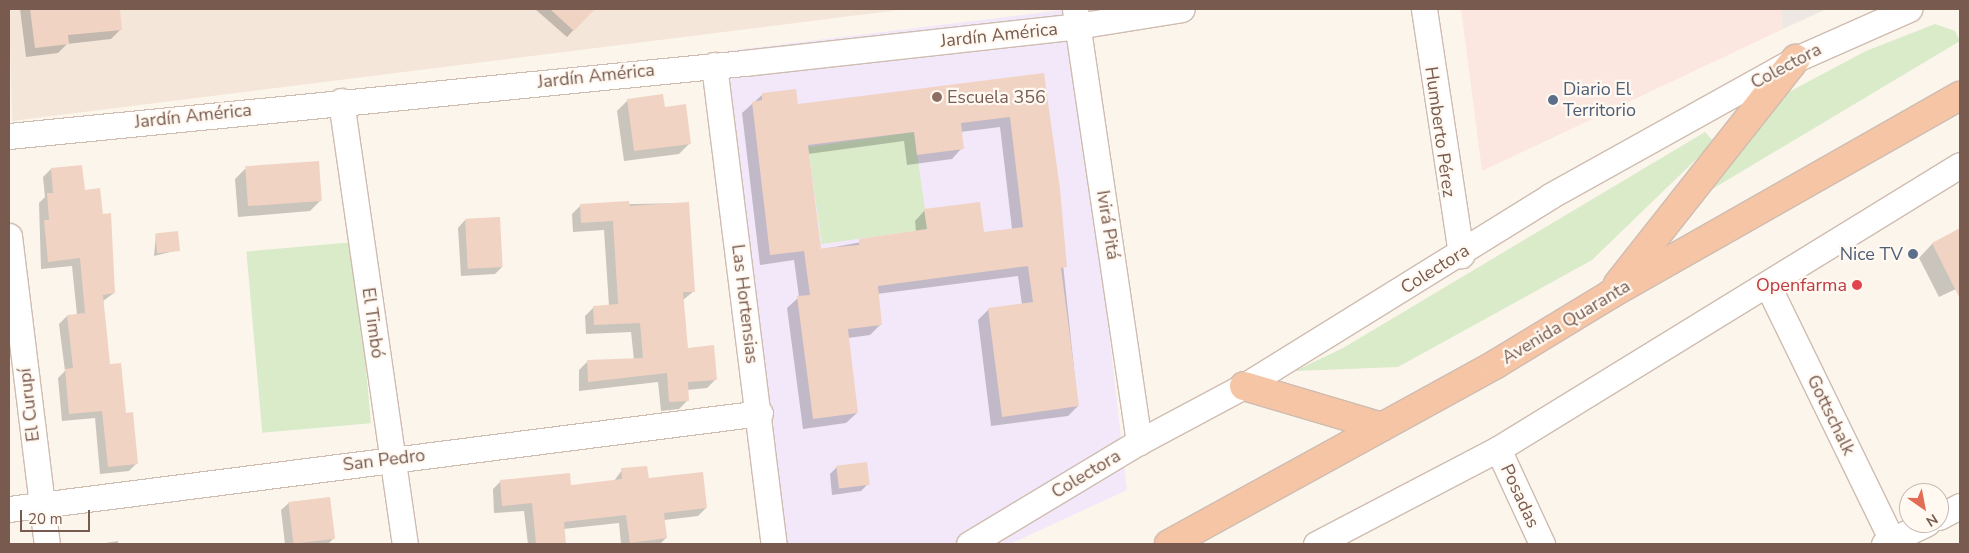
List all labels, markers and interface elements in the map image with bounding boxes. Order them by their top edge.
street label: Jardín América [939,18,1059,52]
street label: Colectora [1747,38,1825,94]
street label: Jardín América [536,59,656,93]
street label: Humberto Pérez [1420,65,1460,199]
place label: Diario El Territorio [1563,79,1636,122]
place label: Escuela 356 [947,86,1046,108]
marker: Escuela 356 [931,91,943,103]
marker: Diario El Territorio [1547,94,1559,106]
street label: Jardín América [133,99,253,133]
street label: Ivirá Pitá [1092,189,1124,261]
street label: Colectora [1397,240,1473,298]
street label: Las Hortensias [727,243,763,365]
place label: Nice TV [1840,243,1903,265]
marker: Nice TV [1907,248,1919,260]
place label: Openfarma [1756,274,1847,296]
street label: Avenida Quaranta [1498,275,1634,369]
marker: Openfarma [1851,279,1863,291]
street label: El Timbó [357,286,389,360]
street label: El Curupí [14,367,44,443]
street label: Gottschalk [1802,371,1860,459]
street label: San Pedro [342,444,426,476]
street label: Colectora [1048,445,1124,503]
street label: Posadas [1496,461,1544,531]
north arrow [1899,483,1949,533]
scale bar [22,500,92,532]
text: 20 m [28,509,63,529]
text: N [1922,509,1941,531]

